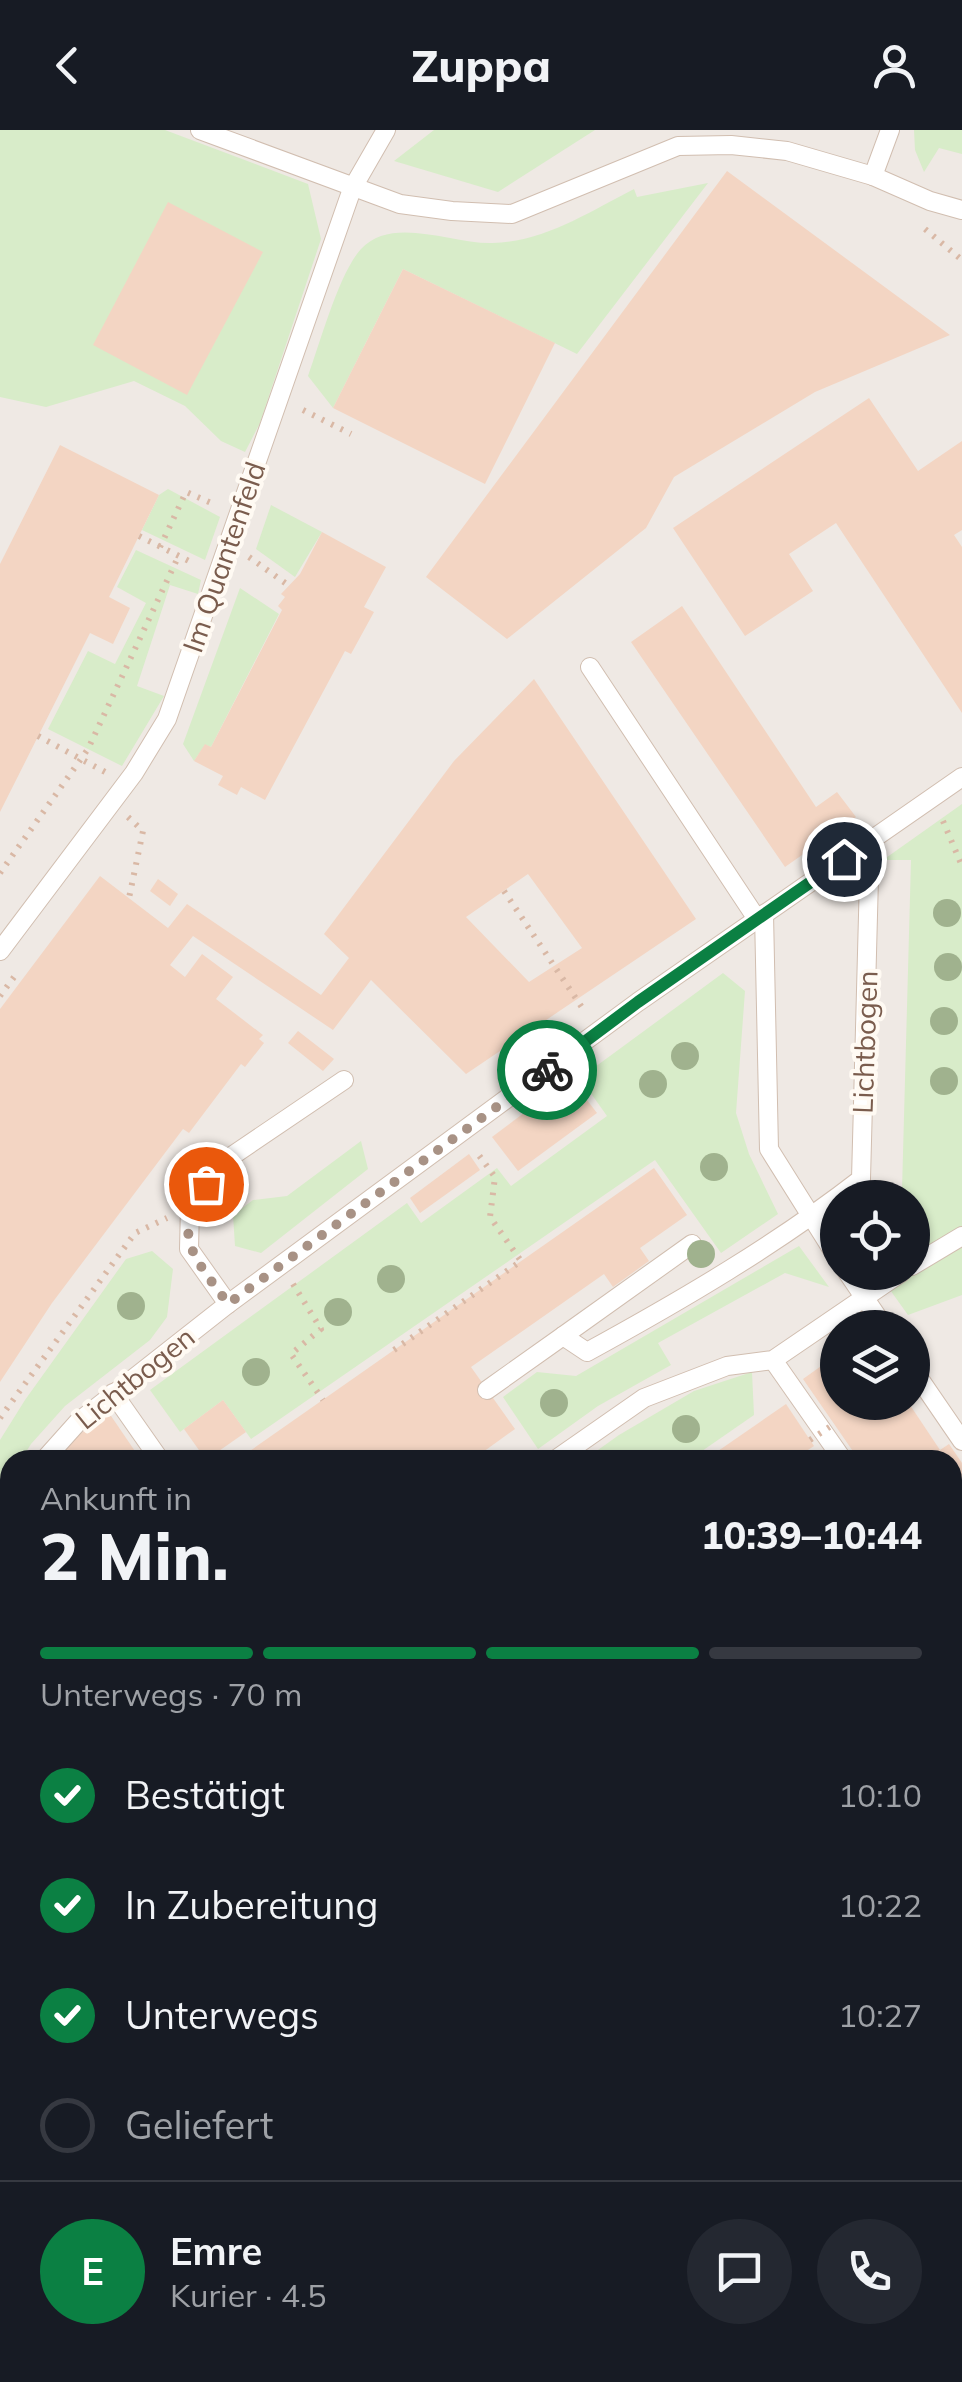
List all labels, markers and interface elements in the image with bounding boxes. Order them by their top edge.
text: Zuppa [411,37,551,93]
icon: back [40,38,95,93]
icon: person [867,38,922,93]
street label: Im Quantenfeld [175,457,273,657]
pin [802,817,887,902]
icon: home [817,832,872,887]
street label: Lichtbogen [845,970,884,1114]
courier [497,1020,597,1120]
icon: bike [520,1043,575,1098]
pin [164,1142,249,1227]
icon: bag [179,1157,234,1212]
map controls [820,1180,930,1420]
button: locate [820,1180,930,1290]
button: layers [820,1310,930,1420]
street label: Lichtbogen [68,1319,201,1436]
text: Ankunft in [40,1478,192,1518]
text: 10:39–10:44 [701,1511,922,1559]
text: 2 Min. [40,1515,229,1596]
text: Unterwegs · 70 m [40,1674,302,1714]
icon: check [40,1768,95,1823]
text: Bestätigt [125,1771,285,1819]
text: 10:10 [838,1775,922,1815]
icon: check [40,1878,95,1933]
text: In Zubereitung [125,1881,378,1929]
text: 10:22 [838,1885,922,1925]
icon: check [40,1988,95,2043]
text: Unterwegs [125,1991,319,2039]
text: 10:27 [838,1995,922,2035]
text: Geliefert [125,2101,273,2149]
button: chat [687,2219,792,2324]
button: phone [817,2219,922,2324]
text: Emre [170,2227,262,2275]
text: E [81,2247,104,2295]
text: Kurier · 4.5 [170,2275,326,2315]

